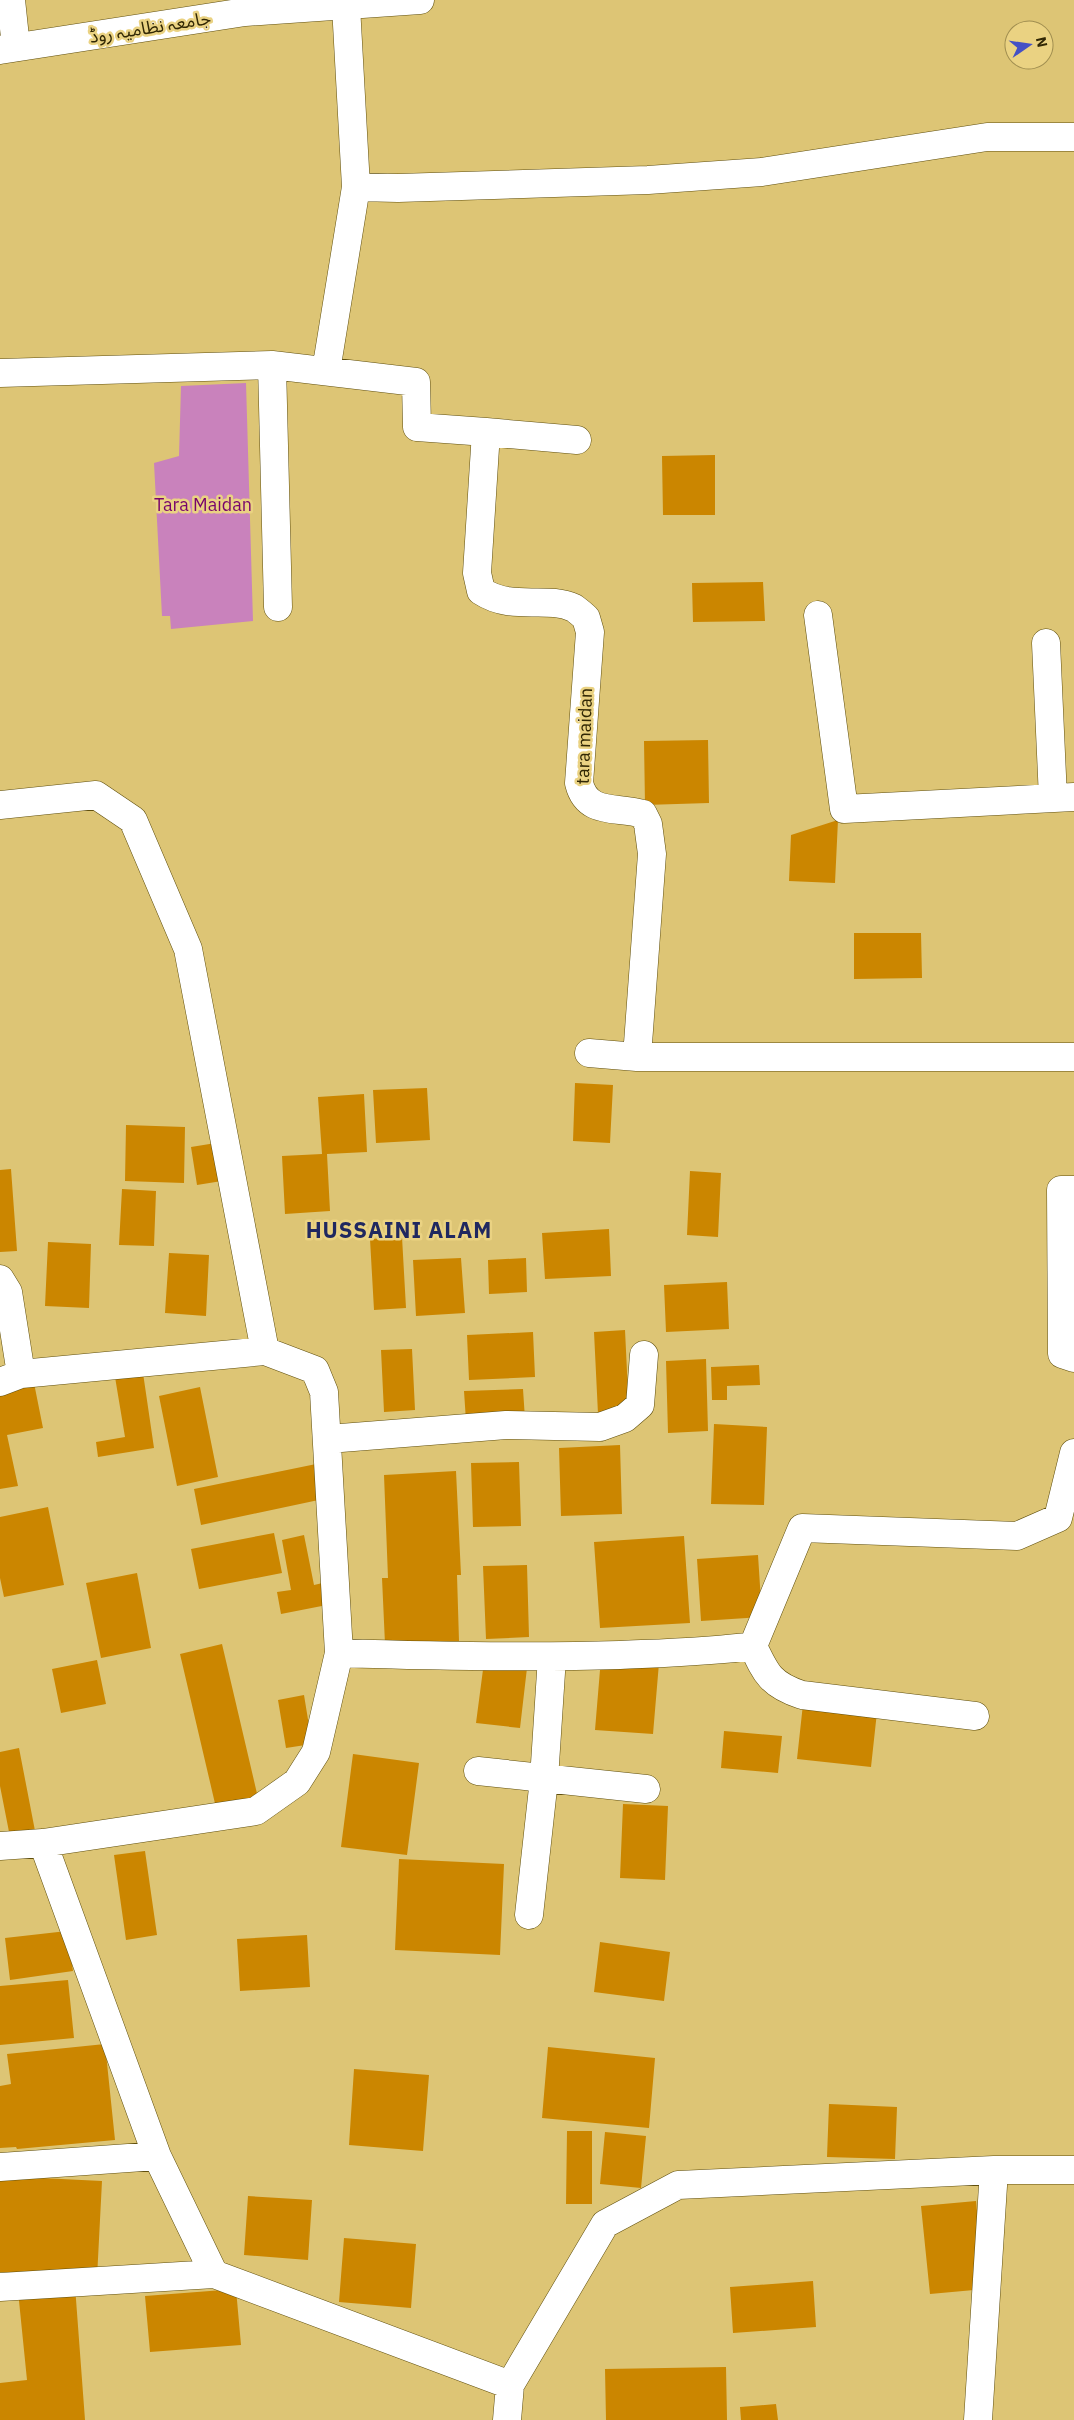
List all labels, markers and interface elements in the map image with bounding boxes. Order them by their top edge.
street label: جامعہ نظامیہ روڈ [88,6,212,48]
north arrow [1004,20,1054,70]
text: N [1032,35,1052,49]
park label: Tara Maidan [154,493,252,516]
street label: tara maidan [571,687,597,785]
district label: HUSSAINI ALAM [306,1215,492,1244]

